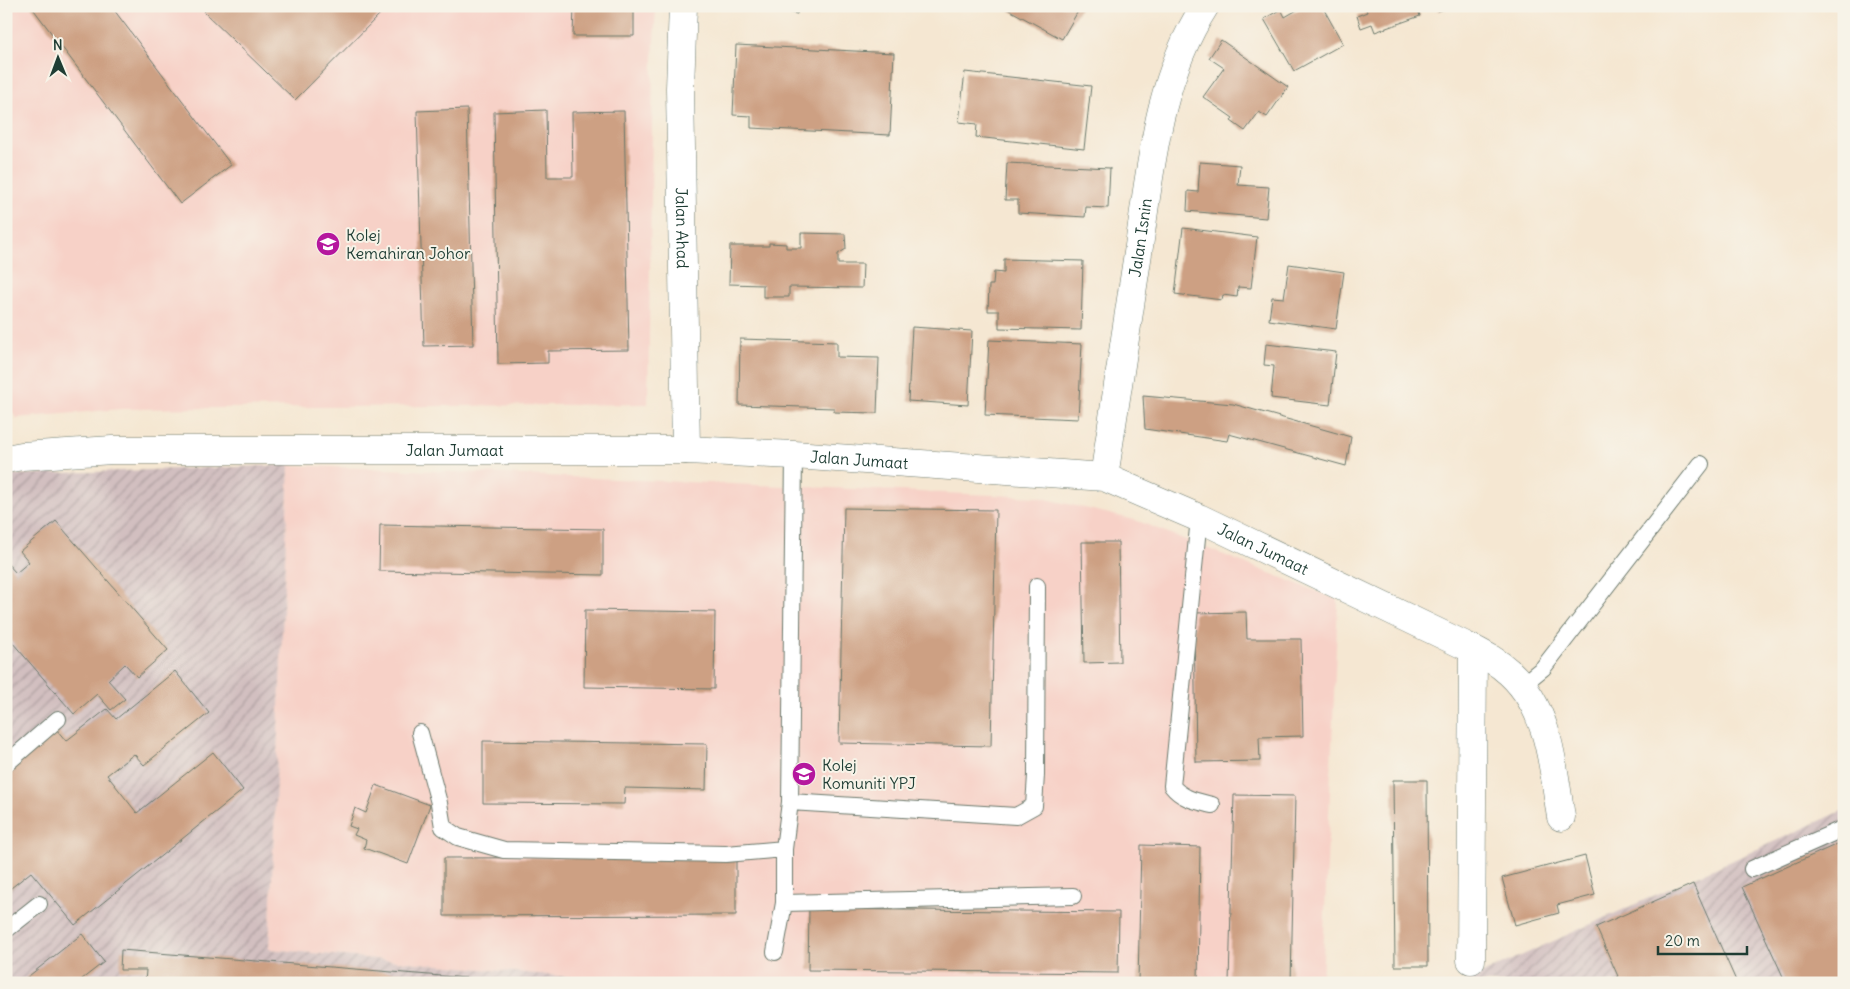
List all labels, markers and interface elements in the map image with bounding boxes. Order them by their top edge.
north arrow [32,32,82,82]
text: N [53,36,63,54]
street label: Jalan Ahad [672,187,693,269]
street label: Jalan Isnin [1125,197,1156,278]
place label: Kolej Kemahiran Johor [346,225,471,263]
school or university icon: Kolej Kemahiran Johor [315,231,341,257]
street label: Jalan Jumaat [405,440,504,460]
street label: Jalan Jumaat [810,446,910,473]
street label: Jalan Jumaat [1215,519,1312,579]
place label: Kolej Komuniti YPJ [822,755,916,793]
school or university icon: Kolej Komuniti YPJ [791,761,817,787]
scale bar [1658,924,1746,956]
text: 20 m [1665,931,1700,950]

